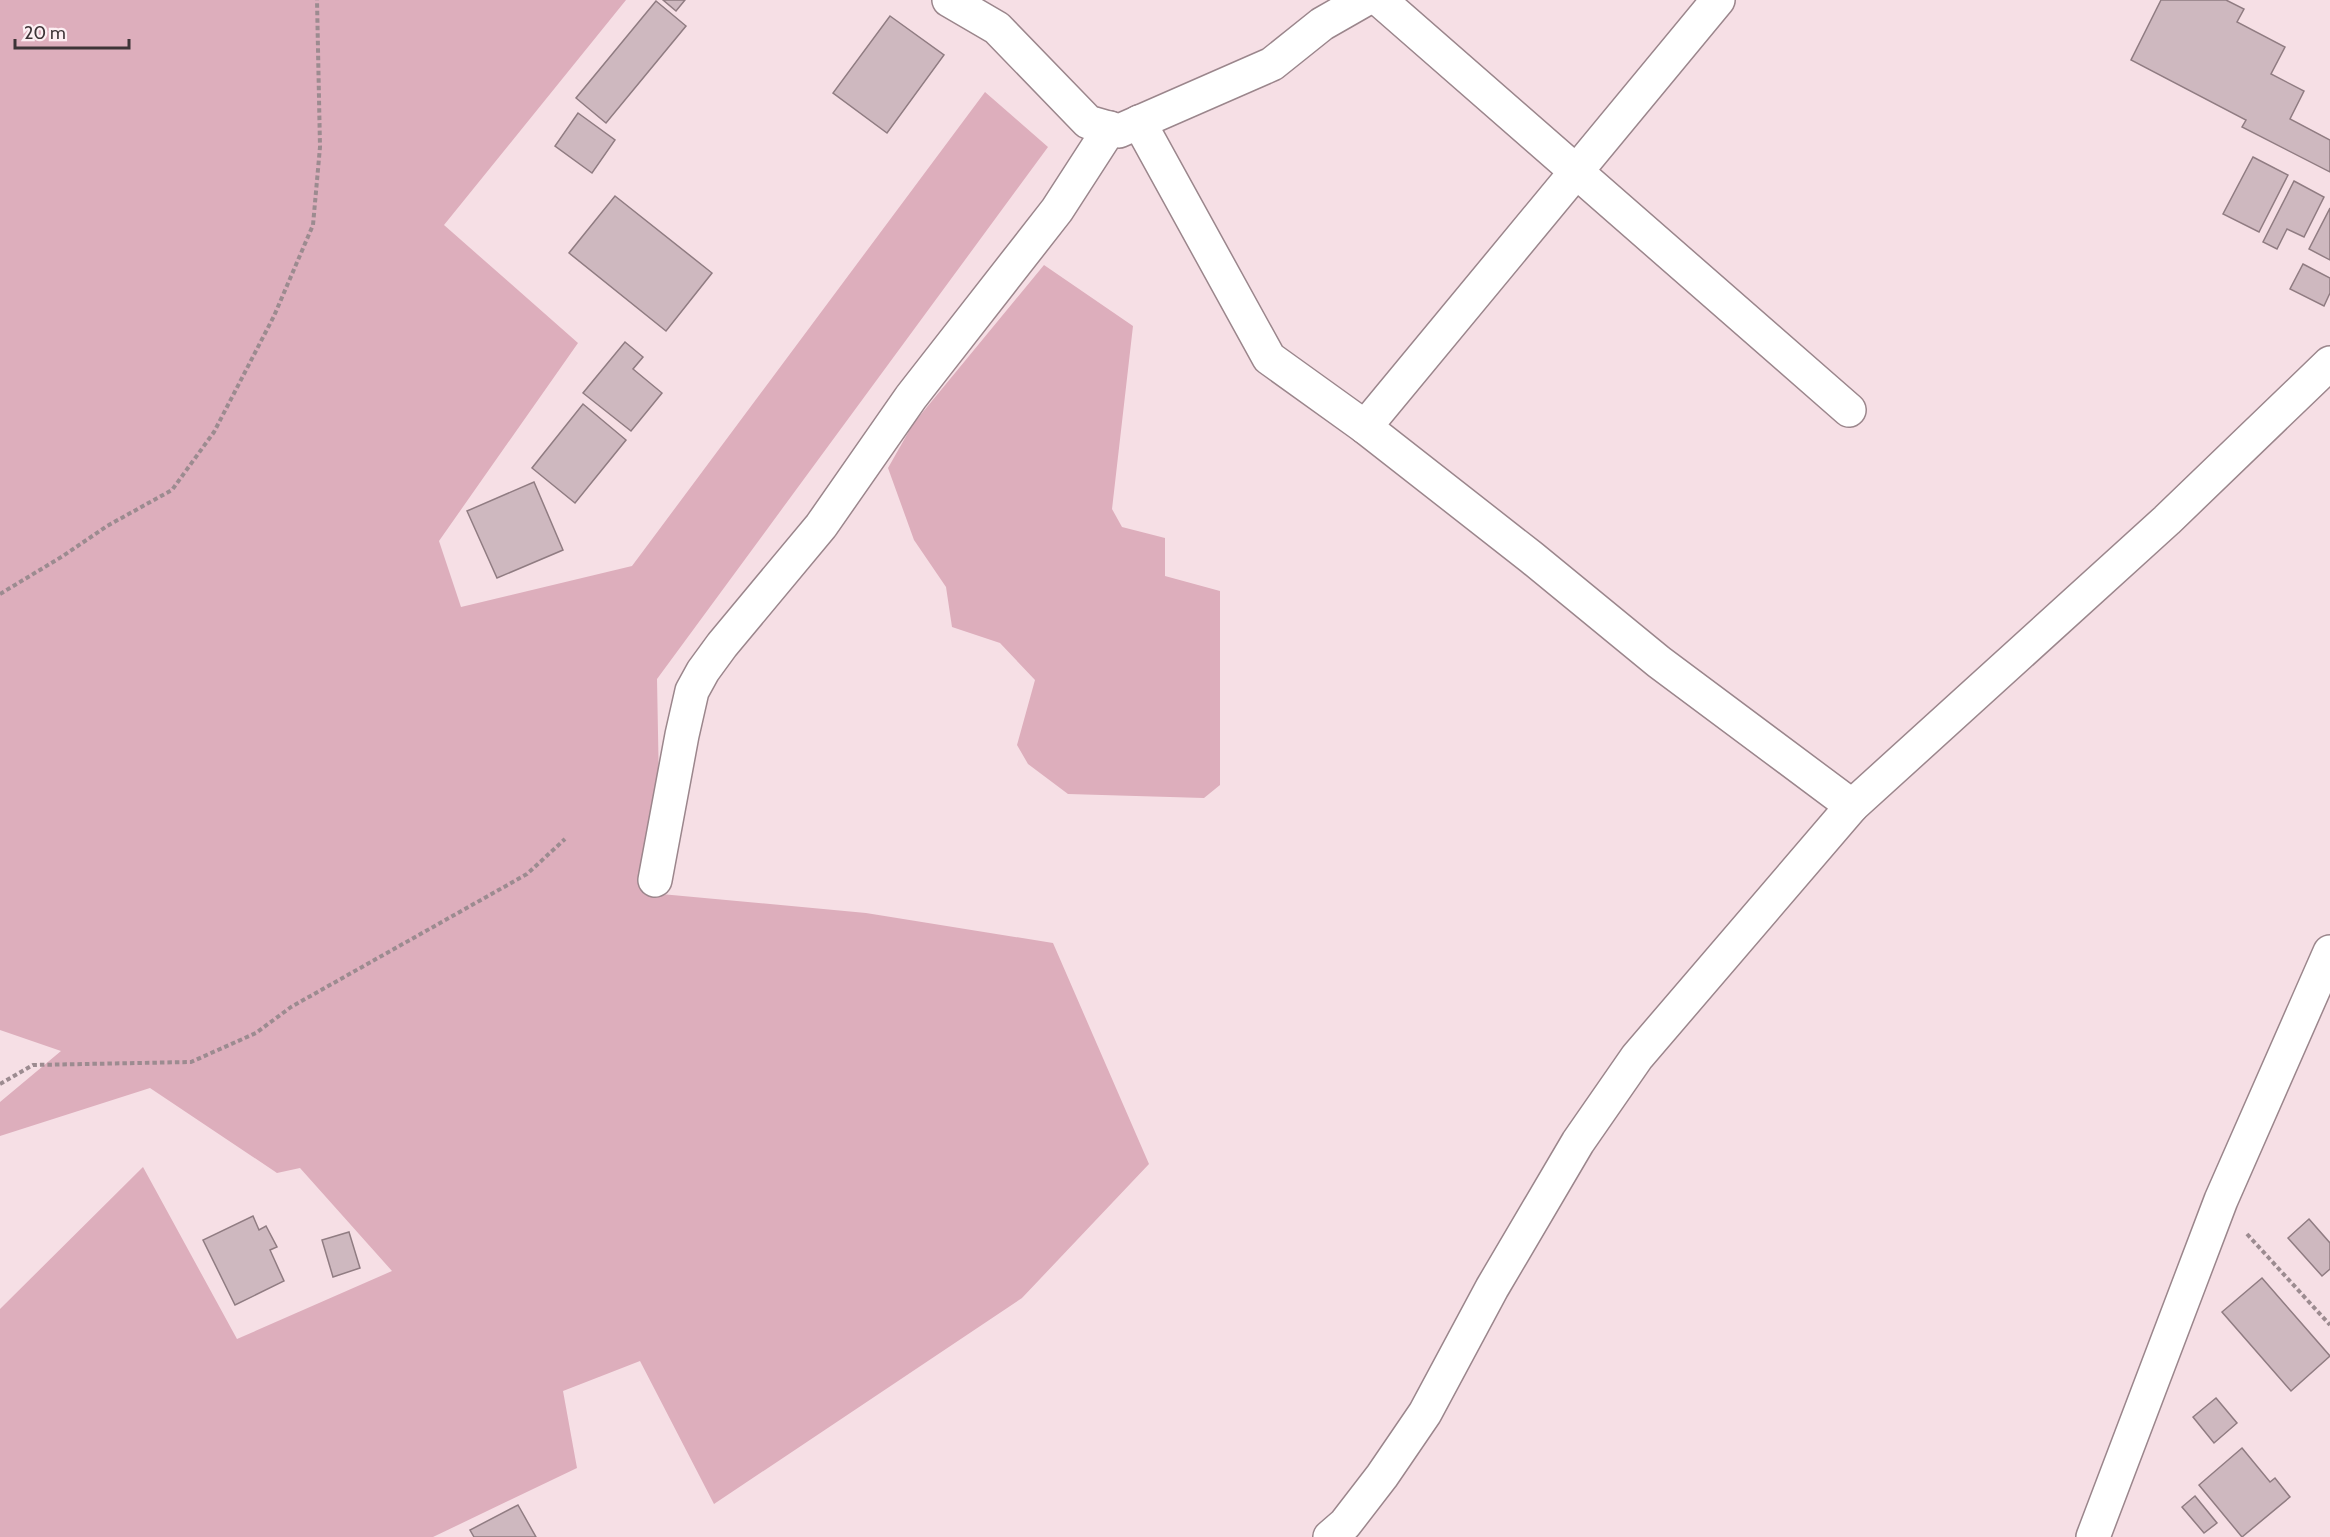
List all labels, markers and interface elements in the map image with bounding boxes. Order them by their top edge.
scale bar [15,12,129,50]
text: 20 m [24,22,66,44]

